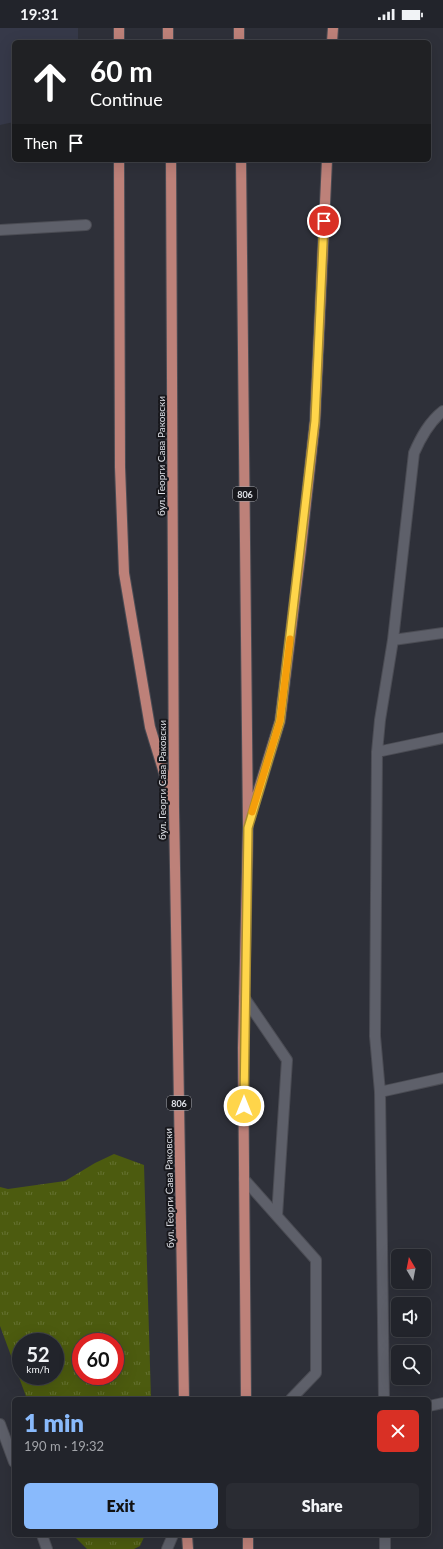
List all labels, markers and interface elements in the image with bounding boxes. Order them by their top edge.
text: 19:31 [20,5,59,23]
text: 60 m [90,54,153,88]
icon: ahead [24,56,76,108]
text: Continue [90,88,163,110]
icon: arrive [65,132,87,154]
text: Then [24,134,57,152]
pin [307,204,341,238]
icon: arrive [313,210,335,232]
street label: бул. Георги Сава Раковски [155,396,167,516]
road number: 806 [233,487,257,501]
street label: бул. Георги Сава Раковски [156,720,168,840]
position arrow [223,1085,265,1127]
road number: 806 [167,1096,191,1110]
street label: бул. Георги Сава Раковски [162,1128,176,1248]
north arrow [391,1249,431,1289]
map controls [391,1249,431,1385]
button: sound [391,1297,431,1337]
speed limit sign: 60 [72,1333,124,1385]
text: 52 [26,1342,50,1366]
button: search [391,1345,431,1385]
text: km/h [26,1363,50,1375]
text: 1 min [24,1408,84,1437]
button: close [377,1410,419,1452]
text: 190 m · 19:32 [24,1438,104,1454]
button: Exit [24,1483,218,1529]
button: Share [226,1483,419,1529]

